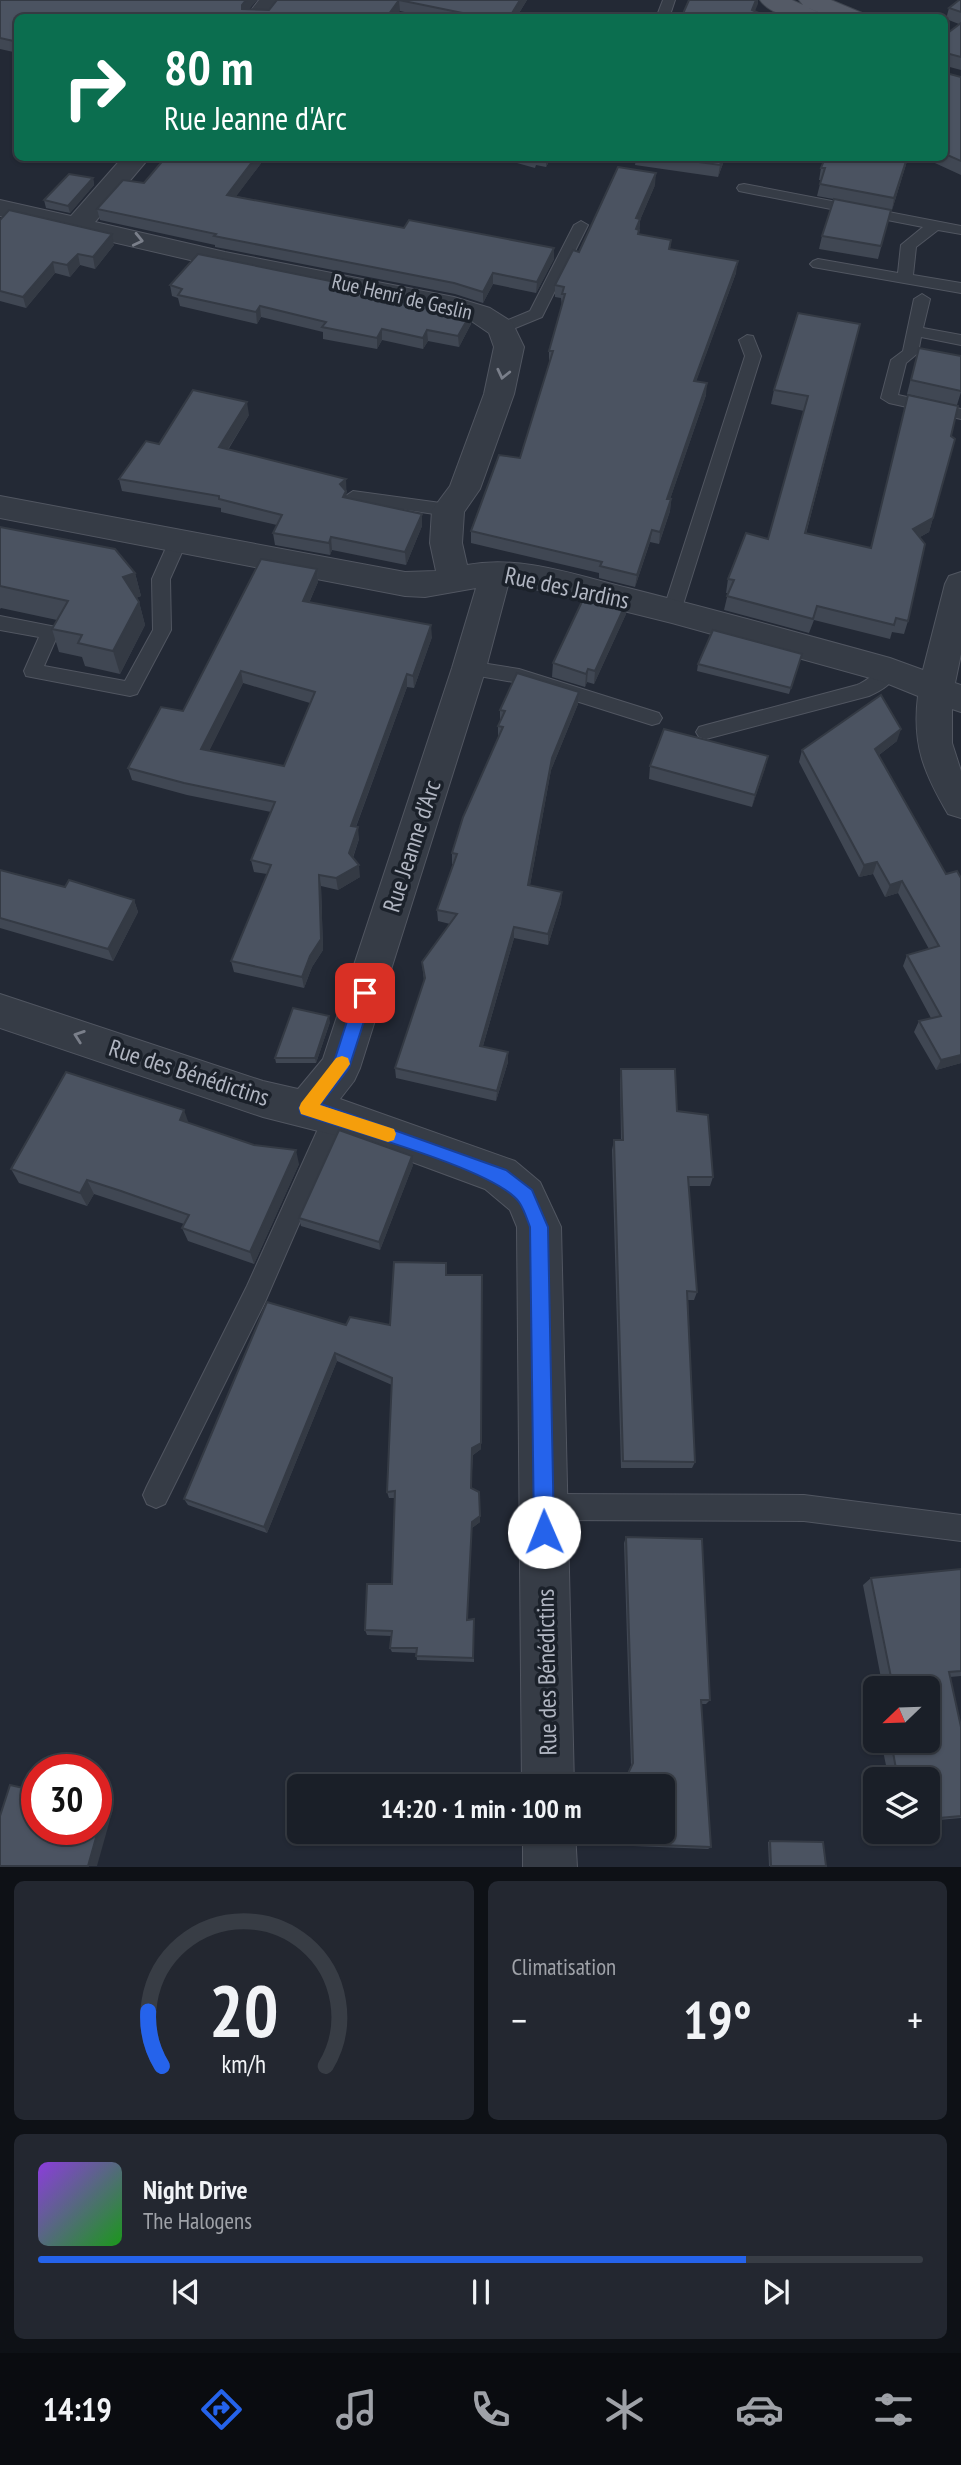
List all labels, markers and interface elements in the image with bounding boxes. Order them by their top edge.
text: 80 m [164,35,253,99]
icon: right [49,42,140,133]
text: Rue Jeanne d'Arc [164,97,347,139]
one-way arrow [132,232,144,246]
street label: Rue Henri de Geslin [329,267,475,326]
one-way arrow [497,367,512,379]
street label: Rue des Jardins [502,559,632,616]
street label: Rue Jeanne d'Arc [376,775,448,916]
pin [335,963,395,1023]
icon: arrive [346,974,384,1012]
one-way arrow [73,1030,85,1044]
street label: Rue des Bénédictins [105,1032,273,1113]
position arrow [507,1495,581,1569]
street label: Rue des Bénédictins [530,1588,563,1756]
north arrow [863,1676,940,1754]
map controls [863,1676,940,1844]
speed limit sign: 30 [21,1754,112,1845]
button: layers [863,1767,940,1844]
text: 14:20 · 1 min · 100 m [381,1792,581,1825]
text: Climatisation [512,1952,616,1981]
text: 20 [209,1963,279,2057]
text: 19° [683,1986,752,2053]
text: − [512,1995,527,2044]
text: + [907,1995,923,2044]
text: km/h [222,2048,266,2080]
text: Night Drive [143,2173,248,2206]
text: The Halogens [143,2206,252,2235]
icon: previous [167,2273,205,2311]
icon: pause [462,2273,500,2311]
icon: next [757,2273,795,2311]
icon: directions [197,2385,246,2434]
icon: music [332,2385,381,2434]
icon: phone [466,2385,515,2434]
icon: climate [600,2385,649,2434]
icon: car [735,2385,784,2434]
icon: filters [869,2385,918,2434]
text: 14:19 [43,2388,112,2430]

